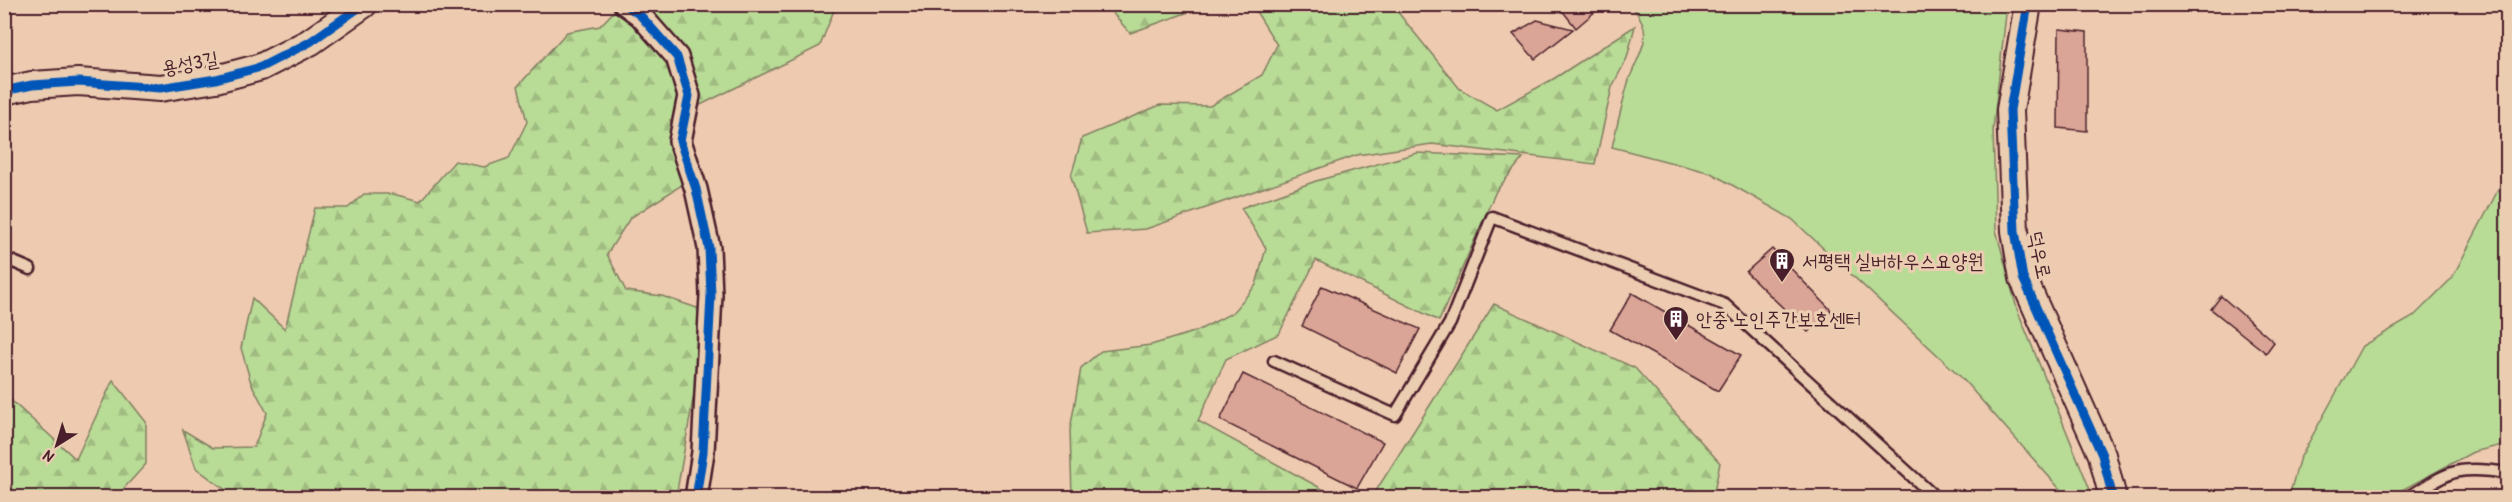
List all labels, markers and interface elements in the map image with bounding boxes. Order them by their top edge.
street label: 용성3길 [159,44,220,81]
street label: 덕우로 [2022,228,2059,281]
building icon: 서평택 실버하우스요양원 [1767,246,1797,284]
place label: 서평택 실버하우스요양원 [1802,247,1984,274]
building icon: 안중 노인주간보호센터 [1661,304,1691,342]
place label: 안중 노인주간보호센터 [1696,305,1862,332]
north arrow [27,415,87,475]
text: N [38,445,58,468]

